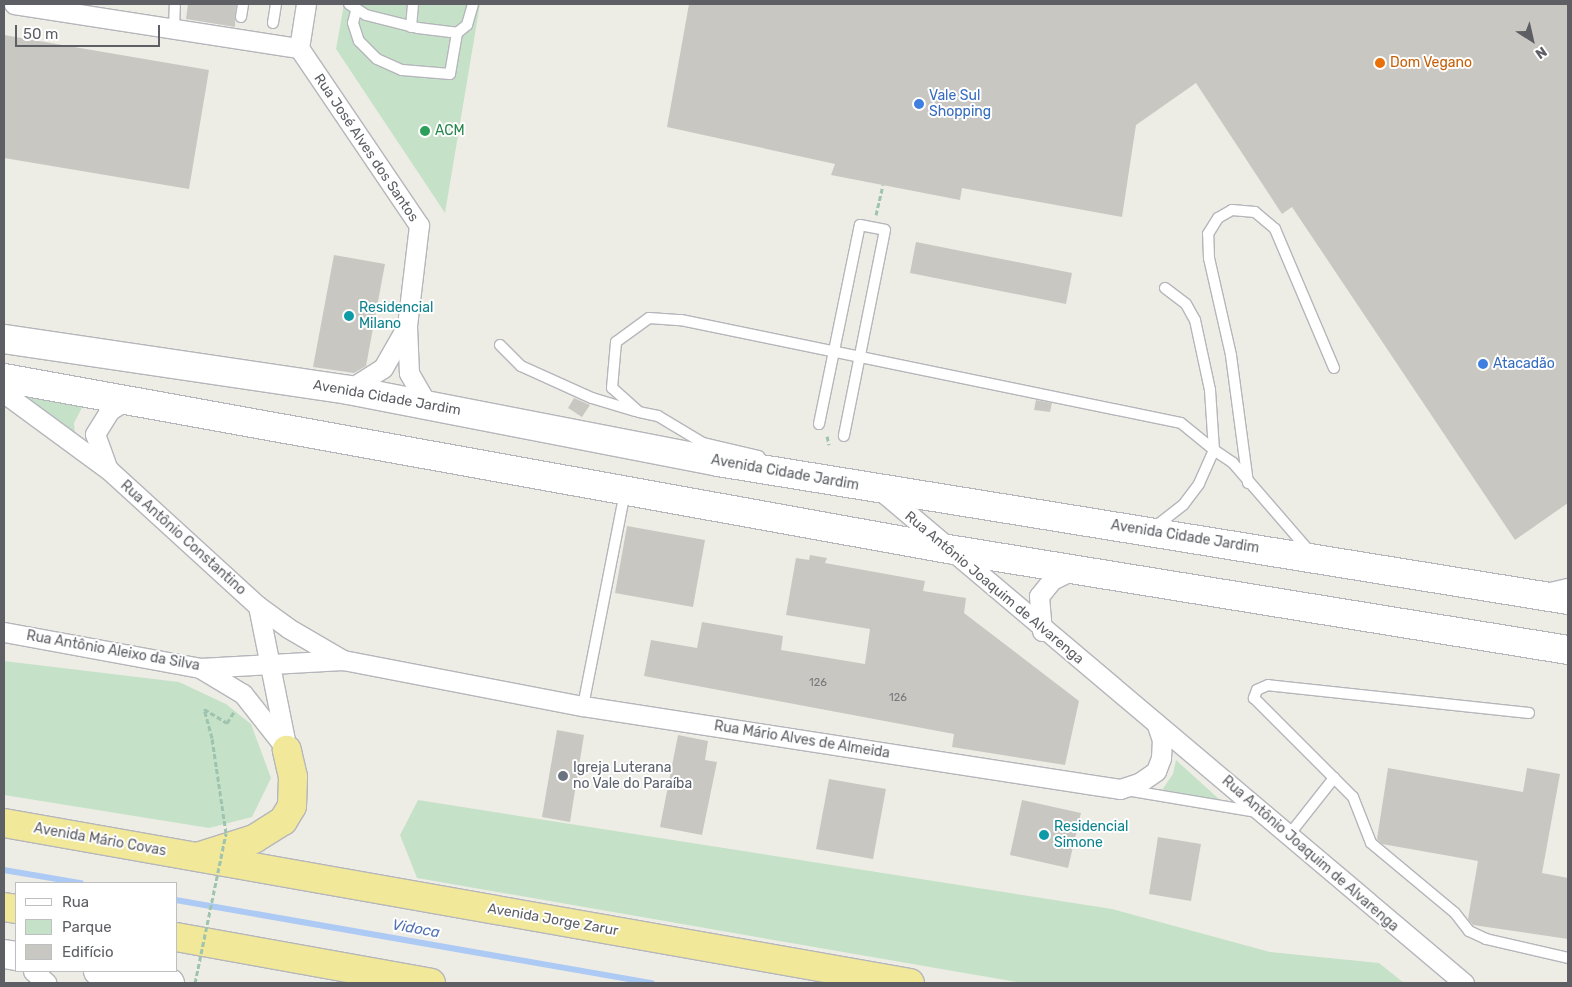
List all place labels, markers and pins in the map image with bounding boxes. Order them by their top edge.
place label: Dom Vegano [1390,55,1472,71]
marker: Dom Vegano [1374,57,1386,69]
place label: Vale Sul Shopping [929,88,991,120]
marker: Vale Sul Shopping [913,98,925,110]
place label: ACM [435,123,465,139]
marker: ACM [419,125,431,137]
place label: Residencial Milano [359,300,433,332]
marker: Residencial Milano [343,310,355,322]
place label: Atacadão [1493,356,1555,372]
marker: Atacadão [1477,358,1489,370]
place label: Igreja Luterana no Vale do Paraíba [573,760,693,792]
marker: Igreja Luterana no Vale do Paraíba [557,770,569,782]
place label: Residencial Simone [1054,819,1128,852]
marker: Residencial Simone [1038,829,1050,841]

